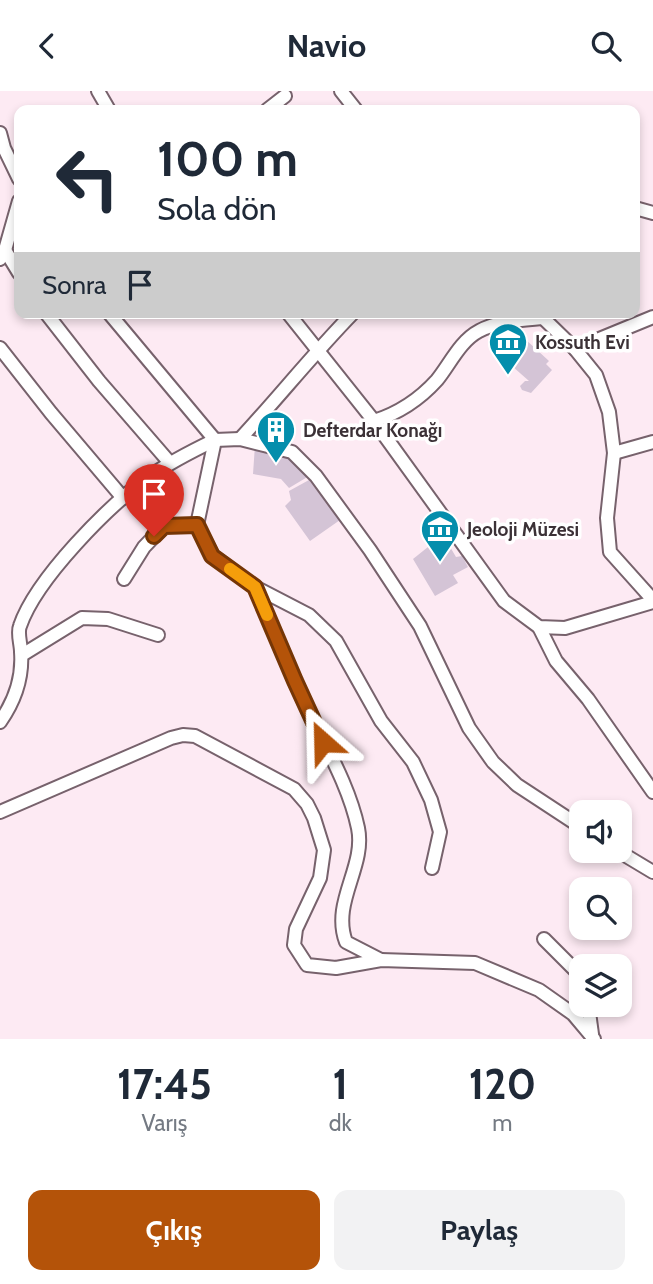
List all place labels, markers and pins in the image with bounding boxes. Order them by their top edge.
museum icon: Kossuth Evi [487,321,529,376]
place label: Kossuth Evi [535,331,630,354]
building icon: Defterdar Konağı [255,409,297,464]
place label: Defterdar Konağı [303,419,442,442]
pin [124,464,184,536]
museum icon: Jeoloji Müzesi [419,508,461,563]
place label: Jeoloji Müzesi [466,518,579,541]

